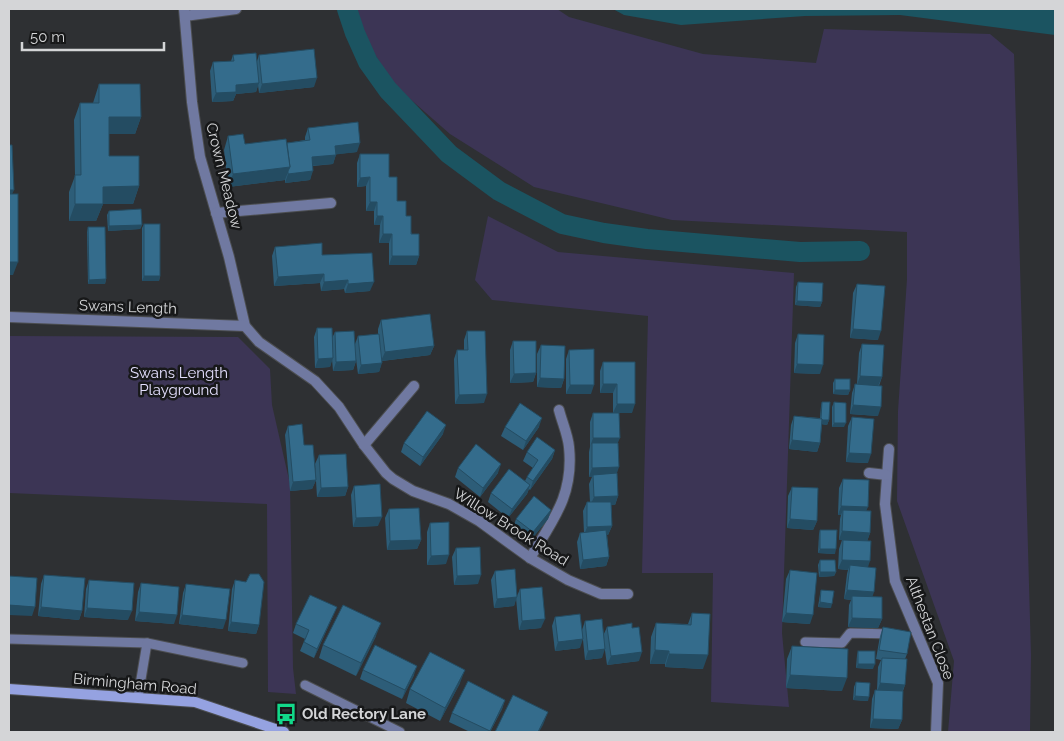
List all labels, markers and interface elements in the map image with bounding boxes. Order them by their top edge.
scale bar [22,20,165,52]
text: 50 m [30,28,65,46]
street label: Crown Meadow [202,121,246,231]
street label: Swans Length [79,296,177,318]
park label: Swans Length Playground [130,364,228,399]
street label: Willow Brook Road [450,484,572,570]
street label: Althestan Close [902,574,958,682]
street label: Birmingham Road [72,670,198,698]
bus stop icon: Old Rectory Lane [273,701,299,727]
place label: Old Rectory Lane [302,705,426,723]

